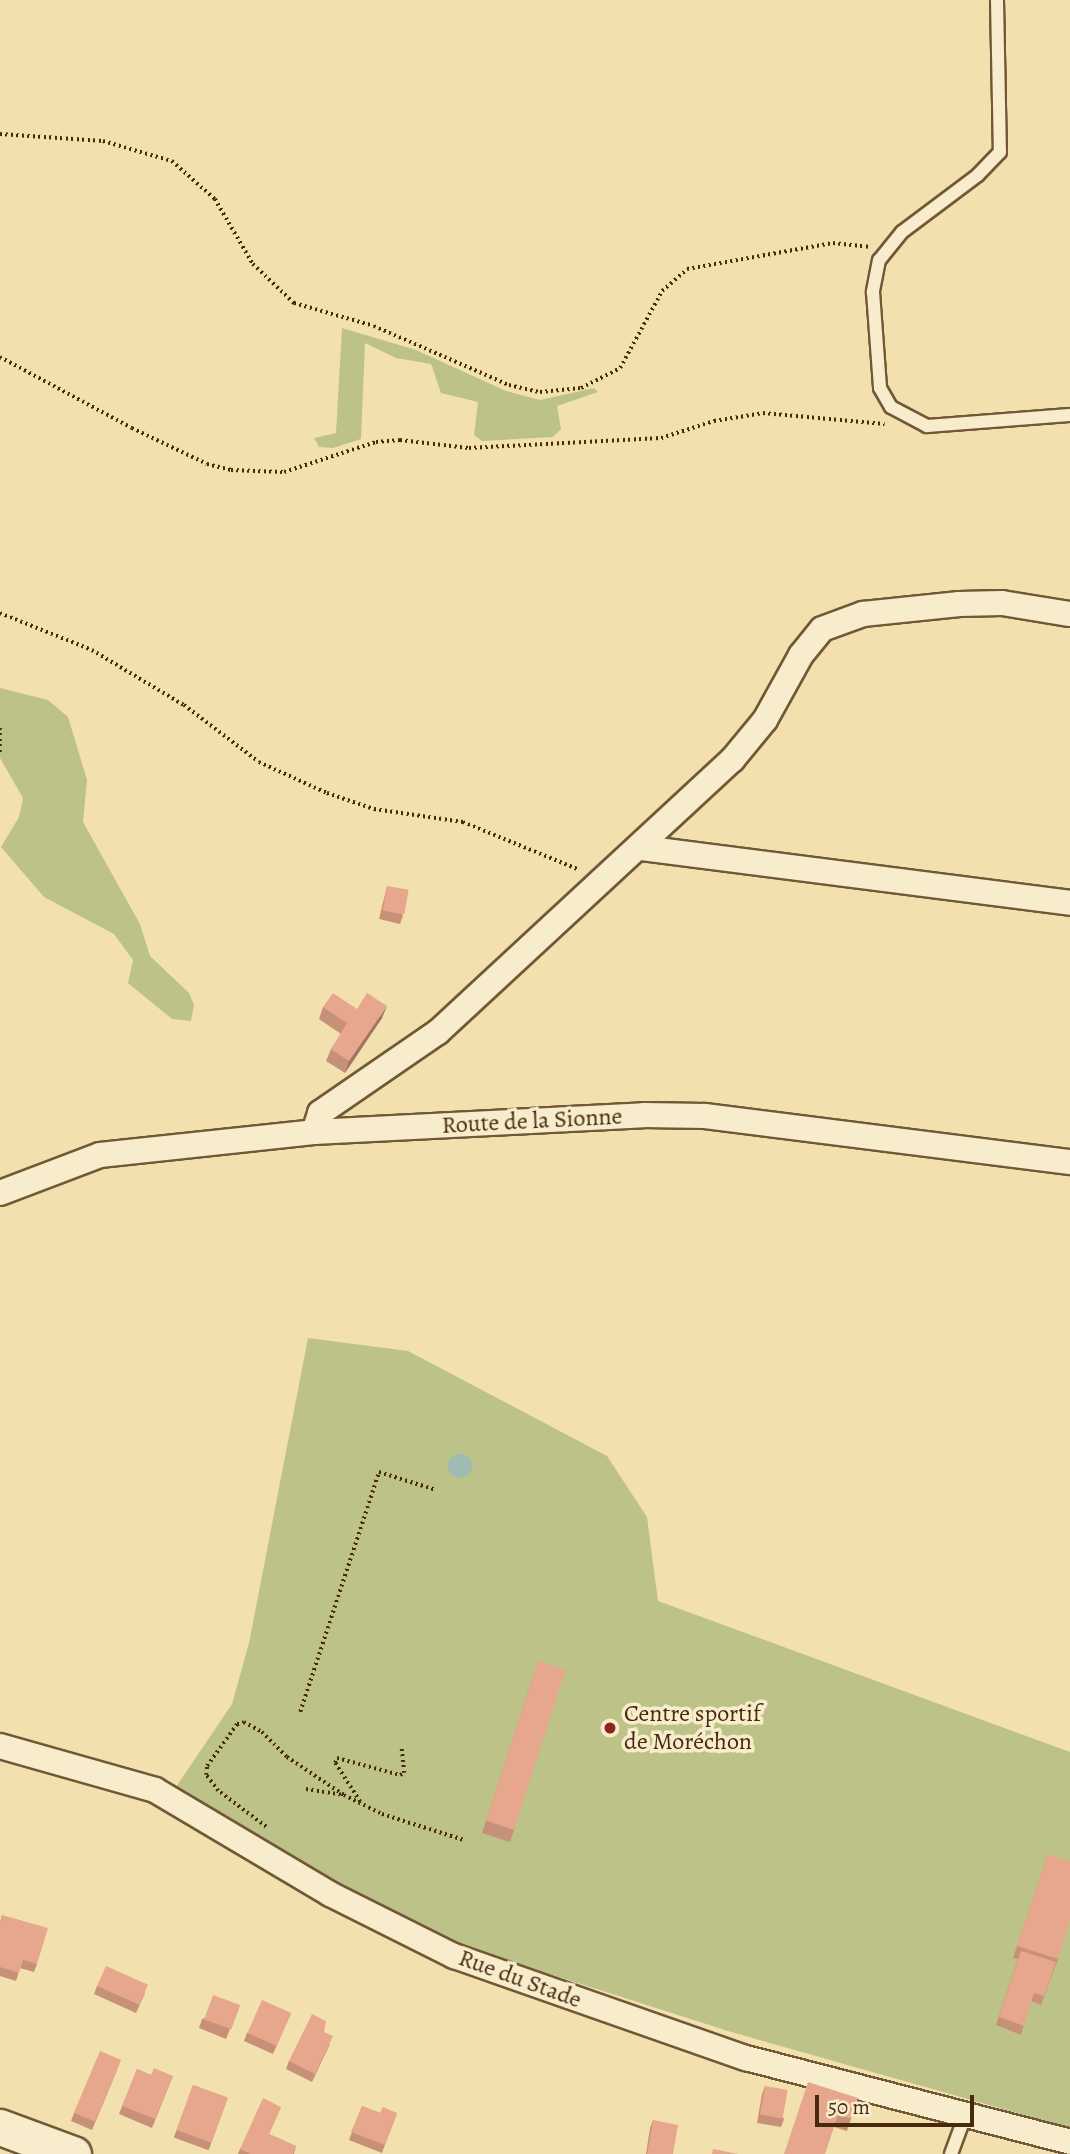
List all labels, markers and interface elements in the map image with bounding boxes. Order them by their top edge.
street label: Route de la Sionne [441,1102,623,1140]
place label: Centre sportif de Moréchon [624,1700,761,1756]
marker: Centre sportif de Moréchon [602,1720,618,1736]
street label: Rue du Stade [455,1943,585,2015]
scale bar [818,2080,977,2124]
text: 50 m [828,2093,870,2121]

